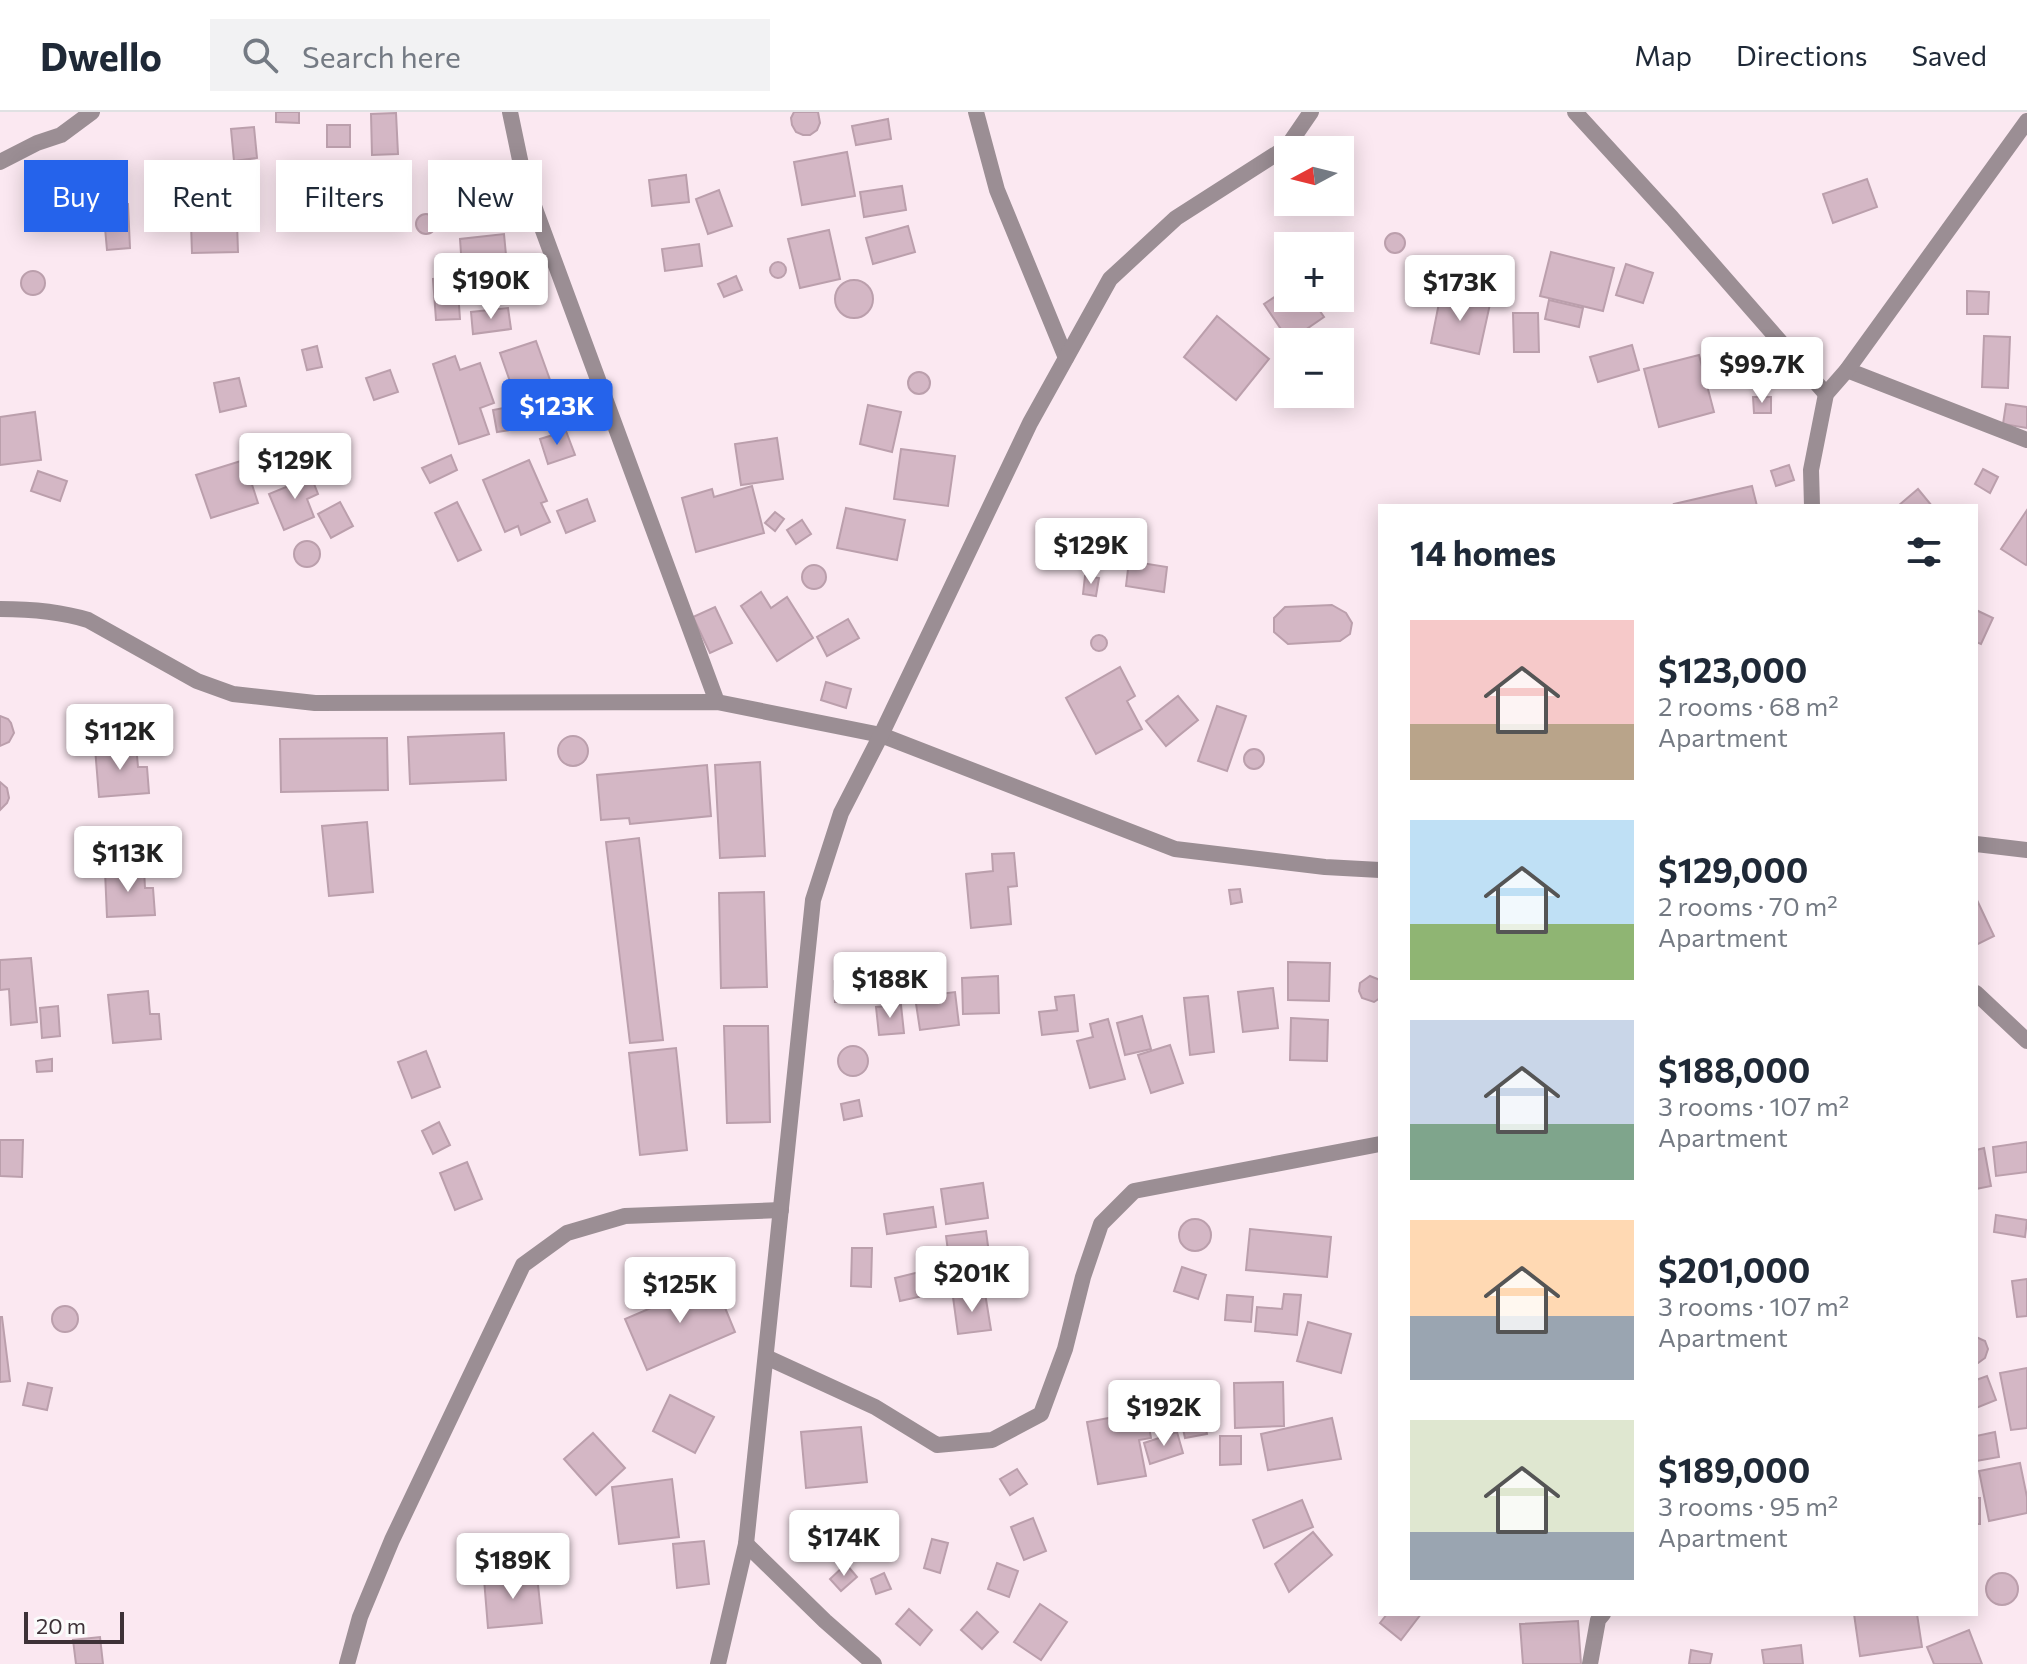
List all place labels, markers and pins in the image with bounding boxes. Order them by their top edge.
pin: $190K [435,253,547,321]
pin: $173K [1404,255,1516,323]
pin: $99.7K [1697,337,1827,405]
pin: $123K [501,379,613,447]
pin: $129K [239,433,351,501]
pin: $129K [1035,518,1147,586]
pin: $112K [64,704,176,772]
pin: $113K [72,826,184,894]
pin: $188K [834,952,946,1020]
pin: $201K [916,1246,1028,1314]
pin: $125K [624,1257,736,1325]
pin: $192K [1108,1380,1220,1448]
pin: $174K [788,1510,900,1578]
pin: $189K [457,1533,569,1601]

